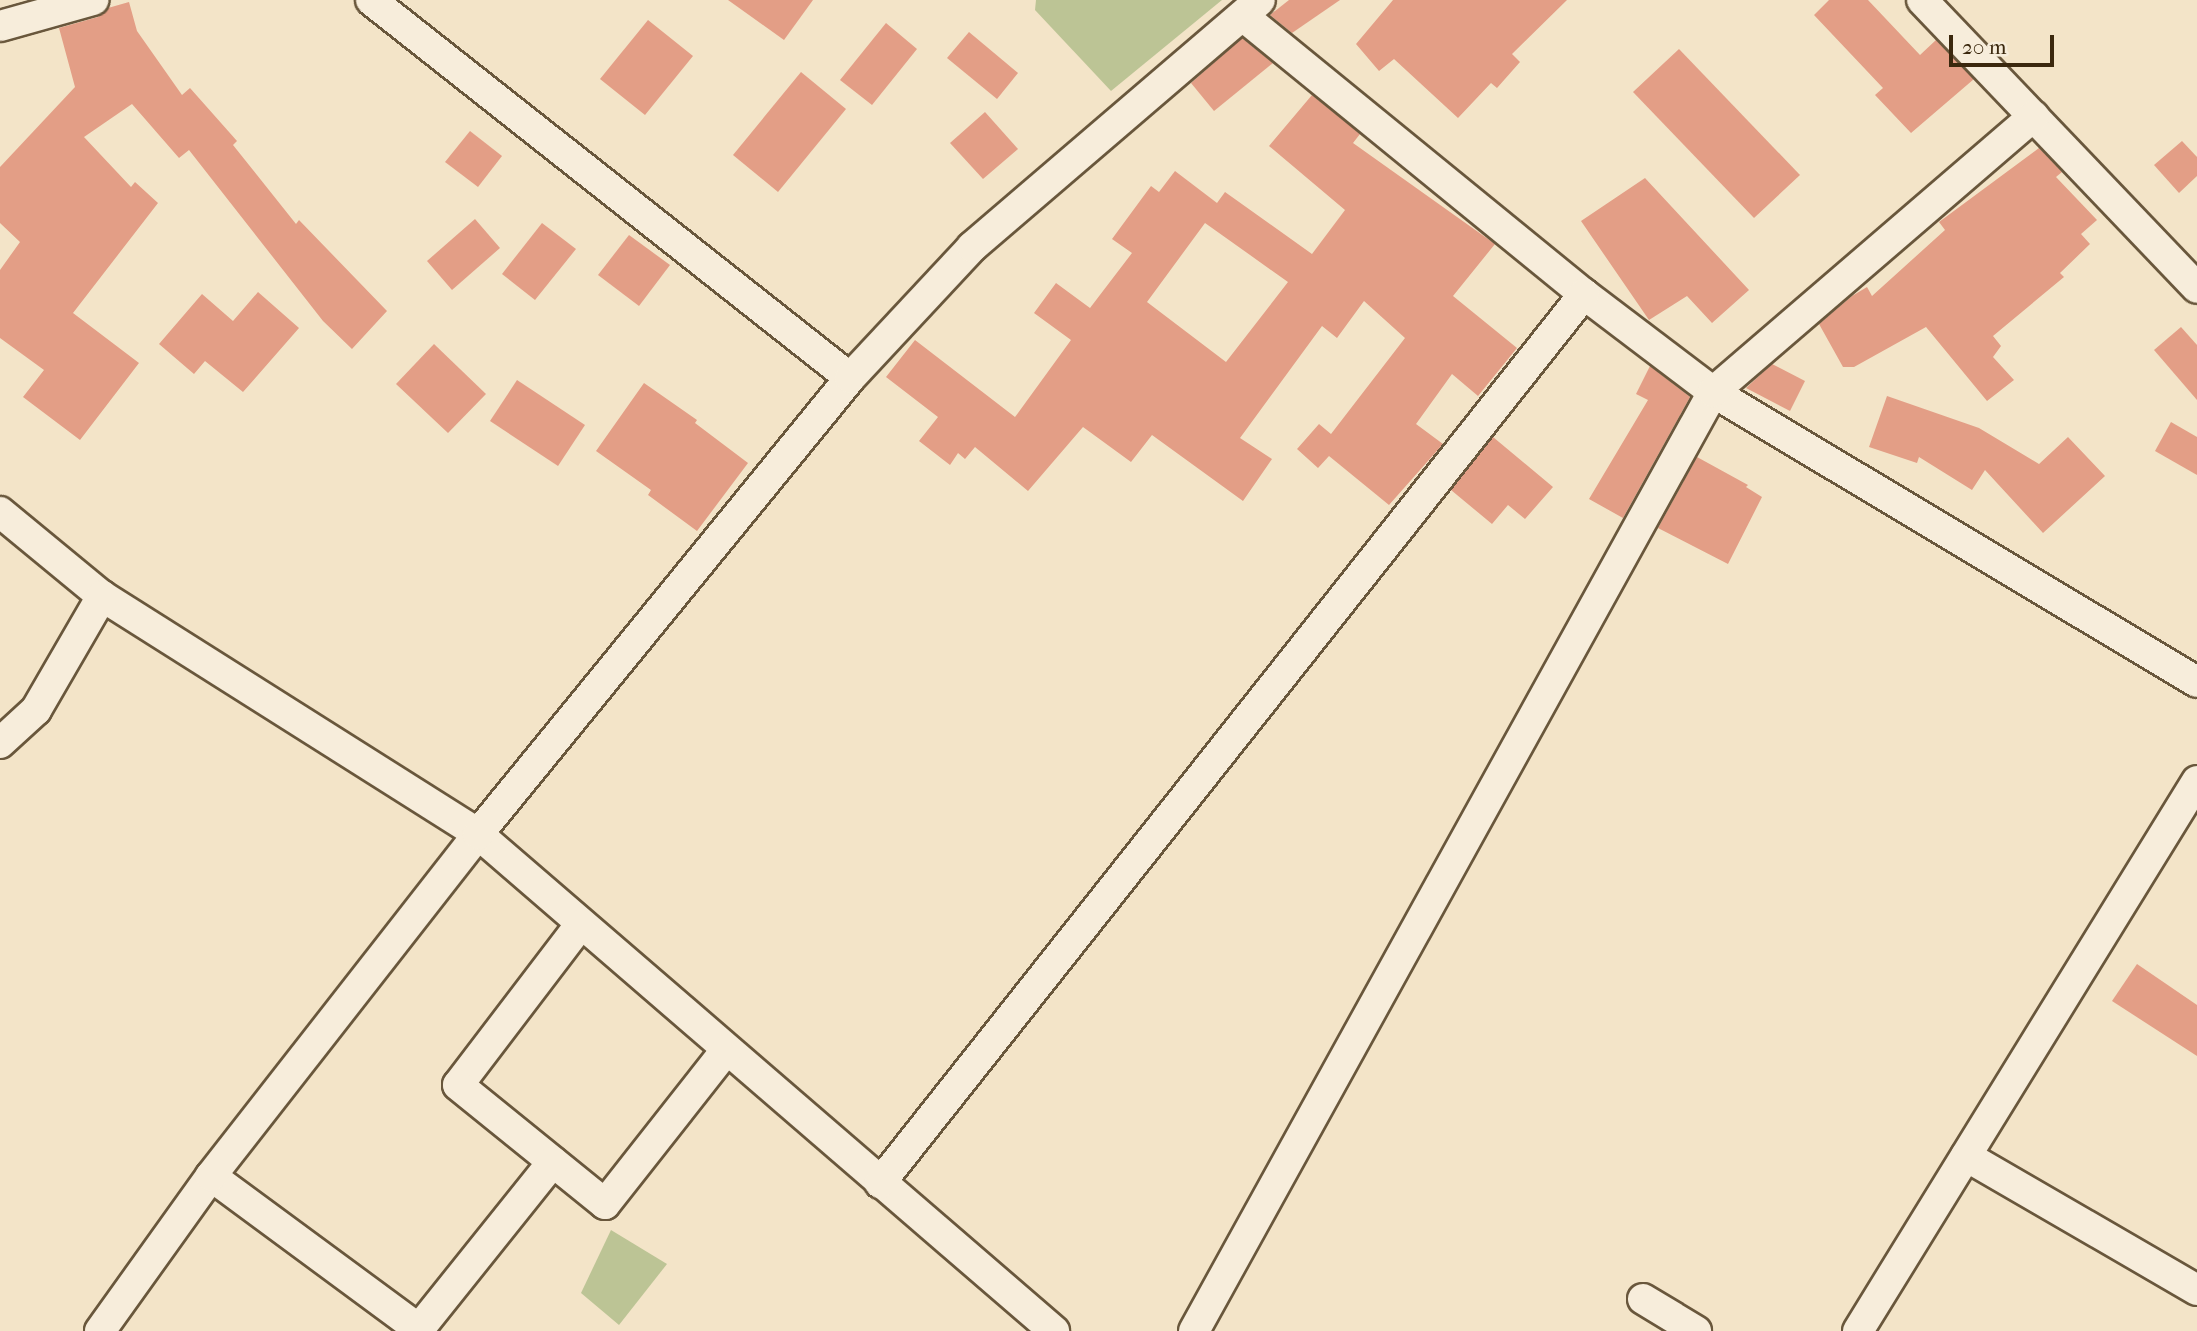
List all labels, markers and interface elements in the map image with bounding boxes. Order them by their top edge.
scale bar [1952,21,2057,65]
text: 20 m [1962,35,2006,59]

